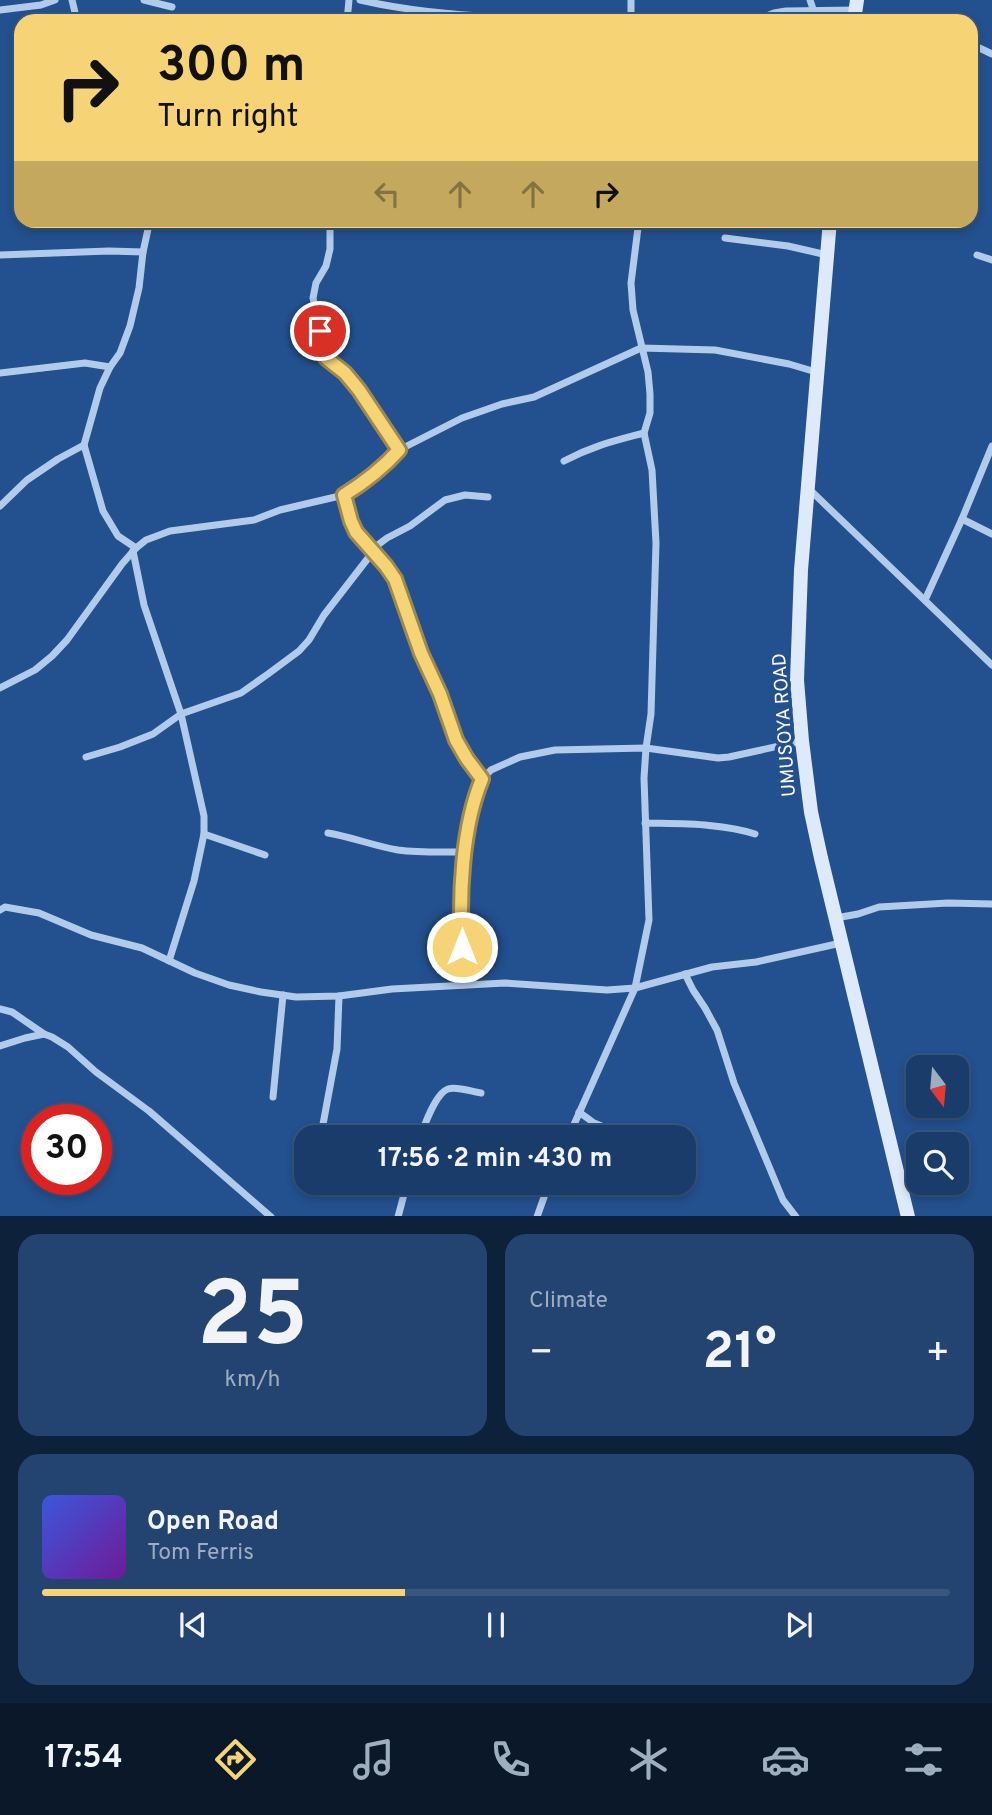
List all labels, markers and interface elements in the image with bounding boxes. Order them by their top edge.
text: 300 m [157,37,305,99]
icon: right [42,42,133,133]
text: Turn right [157,98,299,138]
icon: left [368,175,406,213]
icon: ahead [441,175,479,213]
icon: ahead [514,175,552,213]
icon: right [587,175,625,213]
pin [290,301,350,361]
icon: arrive [301,312,339,350]
street label: UMUSOYA ROAD [768,652,802,798]
position arrow [425,910,499,984]
north arrow [906,1055,970,1118]
map controls [906,1055,969,1195]
speed limit sign: 30 [21,1104,112,1195]
button: search [906,1132,969,1195]
text: 17:56 · 2 min · 430 m [378,1143,612,1176]
text: 25 [197,1263,308,1378]
text: Climate [529,1287,608,1316]
text: 21° [702,1321,777,1387]
text: − [529,1330,554,1379]
text: + [925,1330,950,1379]
text: km/h [225,1366,280,1395]
text: Open Road [147,1506,279,1539]
text: Tom Ferris [147,1539,254,1568]
icon: previous [174,1606,212,1644]
icon: pause [477,1606,515,1644]
icon: next [780,1606,818,1644]
icon: directions [211,1735,260,1784]
icon: music [349,1735,398,1784]
icon: phone [486,1735,535,1784]
icon: climate [624,1735,673,1784]
icon: car [761,1735,810,1784]
icon: filters [899,1735,948,1784]
text: 17:54 [44,1739,123,1779]

